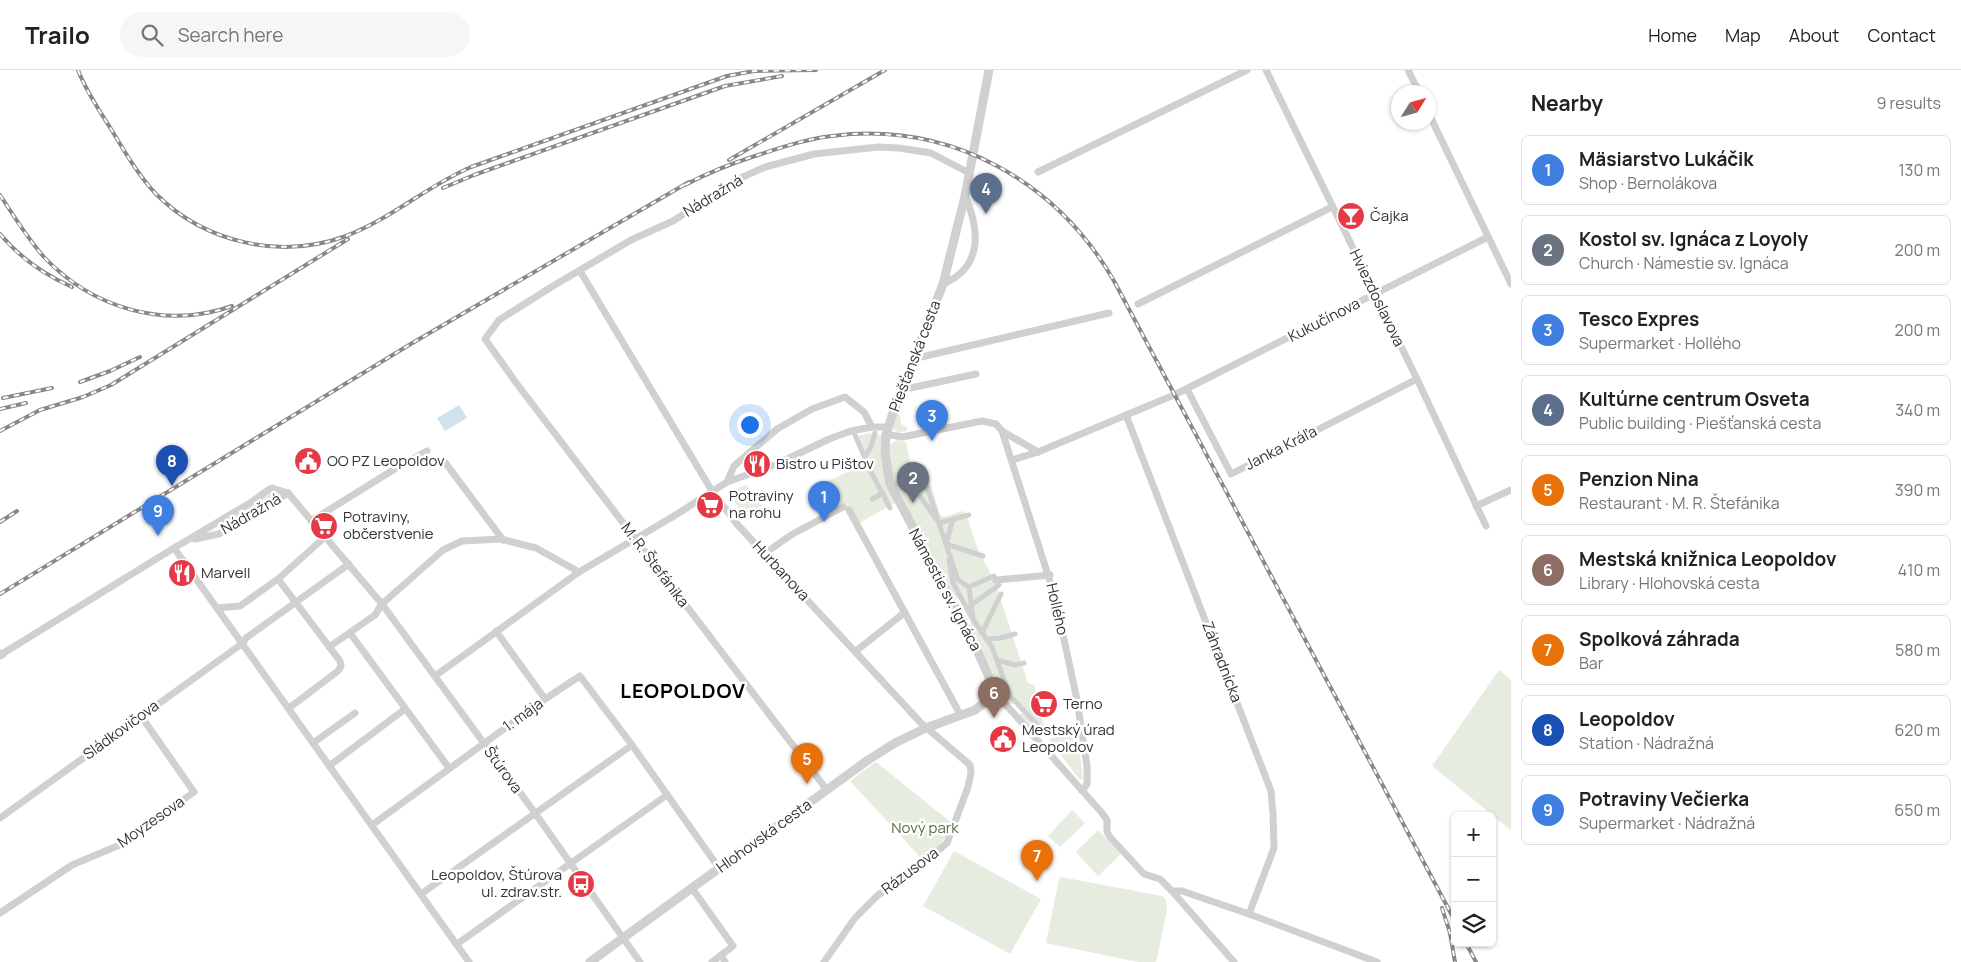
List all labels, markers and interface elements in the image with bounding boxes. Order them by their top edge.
search box [120,12,470,57]
text: Trailo [25,18,90,51]
icon: search [138,21,166,49]
text: Search here [178,22,283,48]
text: Home [1648,23,1697,47]
text: Map [1725,23,1761,47]
text: About [1789,23,1839,47]
text: Contact [1867,23,1936,47]
north arrow [1391,85,1436,130]
text: Nearby [1531,89,1603,117]
text: 9 results [1876,92,1941,114]
text: Mäsiarstvo Lukáčik [1579,146,1754,172]
text: 1 [1544,159,1552,181]
text: 130 m [1898,159,1940,181]
street label: Nádražná [679,170,746,222]
text: Shop · Bernolákova [1579,172,1717,194]
pin: 4 [970,173,1002,214]
bar icon: Čajka [1336,201,1366,231]
place label: Čajka [1370,205,1409,226]
text: Kostol sv. Ignáca z Loyoly [1579,226,1808,252]
text: 2 [1543,239,1553,261]
text: 200 m [1895,239,1940,261]
street label: Hviezdoslavova [1345,246,1410,350]
text: Church · Námestie sv. Ignáca [1579,252,1789,274]
street label: Kukučínova [1284,292,1363,347]
street label: Piešťanská cesta [884,297,945,415]
text: Tesco Expres [1579,306,1699,332]
text: 3 [1543,319,1553,341]
text: 200 m [1895,319,1940,341]
text: Supermarket · Hollého [1579,332,1741,354]
text: Kultúrne centrum Osveta [1579,386,1810,412]
text: 4 [1543,399,1553,421]
text: 340 m [1895,399,1940,421]
pin: 3 [916,400,948,441]
your location [737,412,763,438]
text: Public building · Piešťanská cesta [1579,412,1821,434]
street label: Janka Kráľa [1241,420,1320,475]
pin: 8 [156,445,188,486]
public building icon: OO PZ Leopoldov [293,446,323,476]
restaurant icon: Bistro u Pištov [742,449,772,479]
place label: OO PZ Leopoldov [327,450,445,471]
place label: Bistro u Pištov [776,453,874,474]
pin: 2 [897,462,929,503]
text: Penzion Nina [1579,466,1699,492]
text: 5 [1543,479,1553,501]
text: 390 m [1895,479,1940,501]
pin: 1 [808,481,840,522]
place label: Potraviny na rohu [729,485,794,523]
street label: Nádražná [217,488,285,539]
supermarket icon: Potraviny na rohu [695,490,725,520]
text: Restaurant · M. R. Štefánika [1579,492,1780,514]
pin: 9 [142,495,174,536]
place label: Potraviny, občerstvenie [343,506,434,544]
supermarket icon: Potraviny, občerstvenie [309,511,339,541]
street label: M. R. Štefánika [617,518,694,611]
street label: Námestie sv. Ignáca [904,525,987,655]
street label: Hurbanova [748,536,815,605]
text: Mestská knižnica Leopoldov [1579,546,1836,572]
restaurant icon: Marvell [167,558,197,588]
text: 6 [1543,559,1553,581]
text: 410 m [1898,559,1940,581]
place label: Marvell [201,562,250,583]
text: Library · Hlohovská cesta [1579,572,1760,594]
street label: Hollého [1041,581,1074,637]
street label: Záhradnícka [1197,618,1248,705]
text: Spolková záhrada [1579,626,1740,652]
text: 7 [1544,639,1552,661]
text: 580 m [1895,639,1940,661]
text: Bar [1579,652,1603,674]
district label: LEOPOLDOV [620,677,746,704]
pin: 6 [978,677,1010,718]
supermarket icon: Terno [1029,689,1059,719]
street label: 1. mája [498,693,547,736]
place label: Terno [1063,693,1103,714]
street label: Sládkovičova [78,695,163,764]
text: Leopoldov [1579,706,1675,732]
place label: Mestský úrad Leopoldov [1022,719,1115,757]
text: 8 [1543,719,1553,741]
text: 620 m [1894,719,1940,741]
public building icon: Mestský úrad Leopoldov [988,724,1018,754]
text: Station · Nádražná [1579,732,1714,754]
street label: Štúrova [479,742,528,798]
pin: 5 [791,743,823,784]
text: Potraviny Večierka [1579,786,1749,812]
street label: Moyzesova [113,791,188,852]
street label: Hlohovská cesta [712,794,816,877]
text: 9 [1543,799,1553,821]
text: 650 m [1894,799,1940,821]
map controls [1451,812,1496,947]
button: + [1451,812,1496,857]
text: Supermarket · Nádražná [1579,812,1755,834]
park label: Nový park [891,817,959,838]
pin: 7 [1021,840,1053,881]
street label: Rázusova [877,842,943,899]
button: − [1451,857,1496,902]
place label: Leopoldov, Štúrova ul. zdrav.str. [431,864,562,902]
bus stop icon: Leopoldov, Štúrova ul. zdrav.str. [566,869,596,899]
button: layers [1451,902,1496,947]

